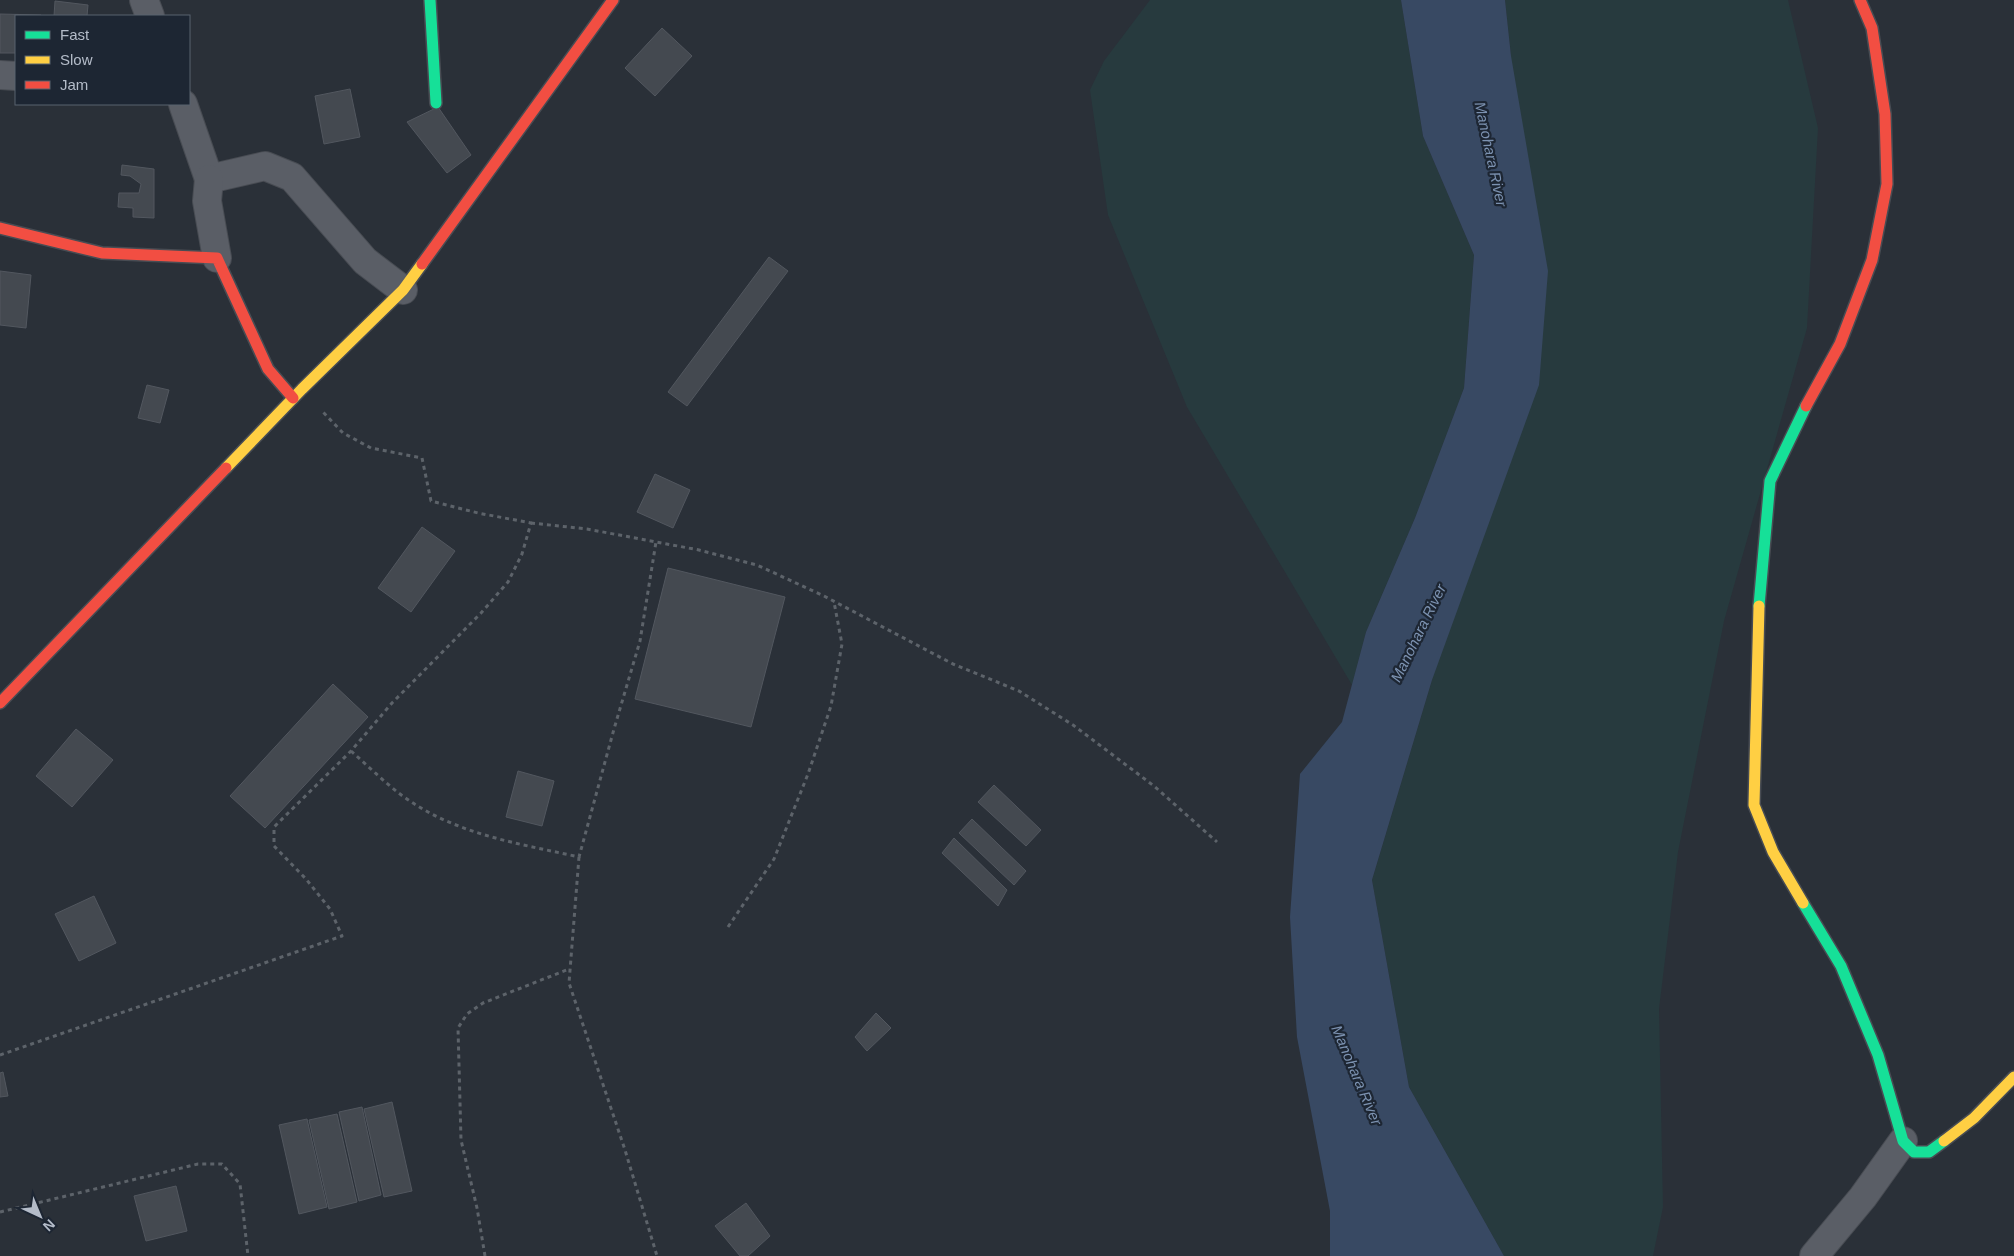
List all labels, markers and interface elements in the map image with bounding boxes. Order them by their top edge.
legend [15,15,190,105]
text: Fast [60,26,90,43]
text: Slow [60,51,93,68]
text: Jam [60,76,88,93]
water label: Manohara River [1472,100,1511,209]
water label: Manohara River [1387,580,1449,685]
water label: Manohara River [1328,1023,1386,1128]
north arrow [15,1191,65,1241]
text: N [40,1216,58,1235]

